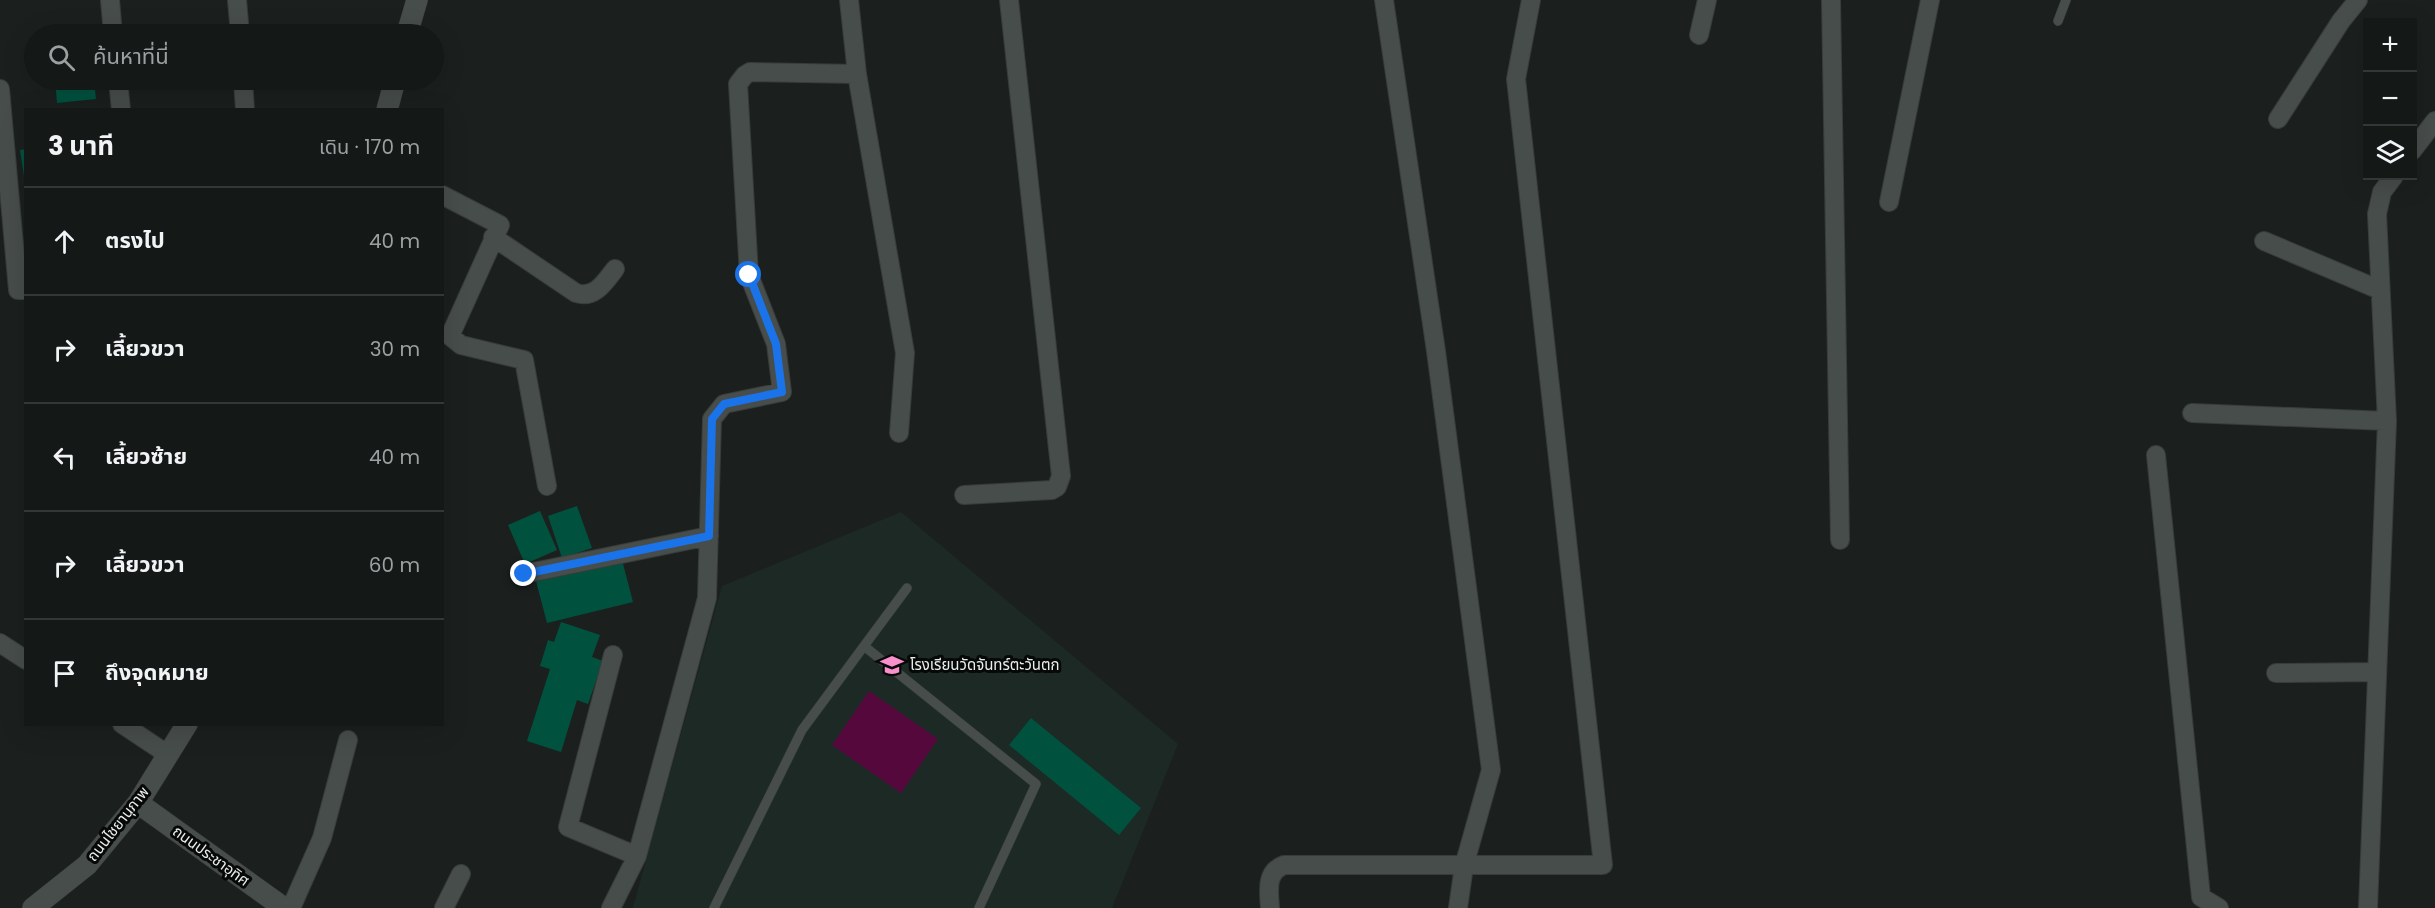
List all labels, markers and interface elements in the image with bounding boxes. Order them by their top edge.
map controls [2363,18,2417,180]
button: + [2363,18,2417,72]
search box [24,24,444,90]
icon: search [45,41,78,74]
text: ค้นหาที่นี่ [93,41,169,72]
button: − [2363,72,2417,126]
button: layers [2363,126,2417,180]
text: 3 นาที [48,128,114,164]
text: เดิน · 170 m [319,133,420,161]
icon: ahead [48,225,81,258]
text: ตรงไป [105,225,165,256]
text: 40 m [369,227,420,255]
route start [735,261,761,287]
icon: right [48,333,81,366]
text: เลี้ยวขวา [105,333,185,364]
text: 30 m [370,335,420,363]
icon: left [48,441,81,474]
text: เลี้ยวซ้าย [105,441,187,472]
text: 40 m [369,443,420,471]
icon: right [48,549,81,582]
text: เลี้ยวขวา [105,549,185,580]
text: 60 m [369,551,420,579]
route end [510,560,536,586]
school or university icon: โรงเรียนวัดจันทร์ตะวันตก [879,652,905,678]
place label: โรงเรียนวัดจันทร์ตะวันตก [910,654,1060,675]
icon: arrive [48,657,81,690]
text: ถึงจุดหมาย [105,657,209,688]
street label: ถนนไชยานุภาพ [82,782,154,866]
street label: ถนนประชาอุทิศ [169,821,254,891]

